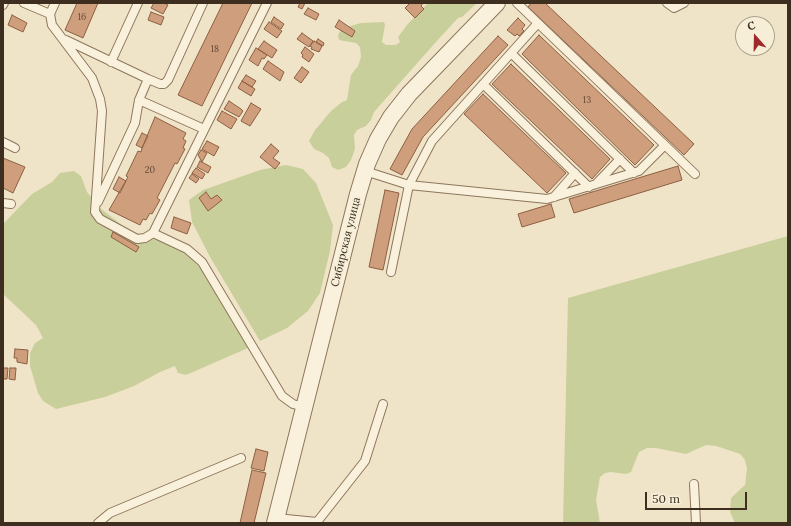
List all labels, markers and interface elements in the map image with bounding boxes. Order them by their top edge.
house number: 16 [78,12,86,22]
north arrow [735,16,775,56]
text: С [745,18,757,34]
house number: 18 [211,44,219,54]
house number: 13 [583,95,591,105]
house number: 20 [145,165,155,175]
street label: Сибирская улица [328,196,364,288]
scale bar [647,484,749,510]
text: 50 m [652,491,680,506]

